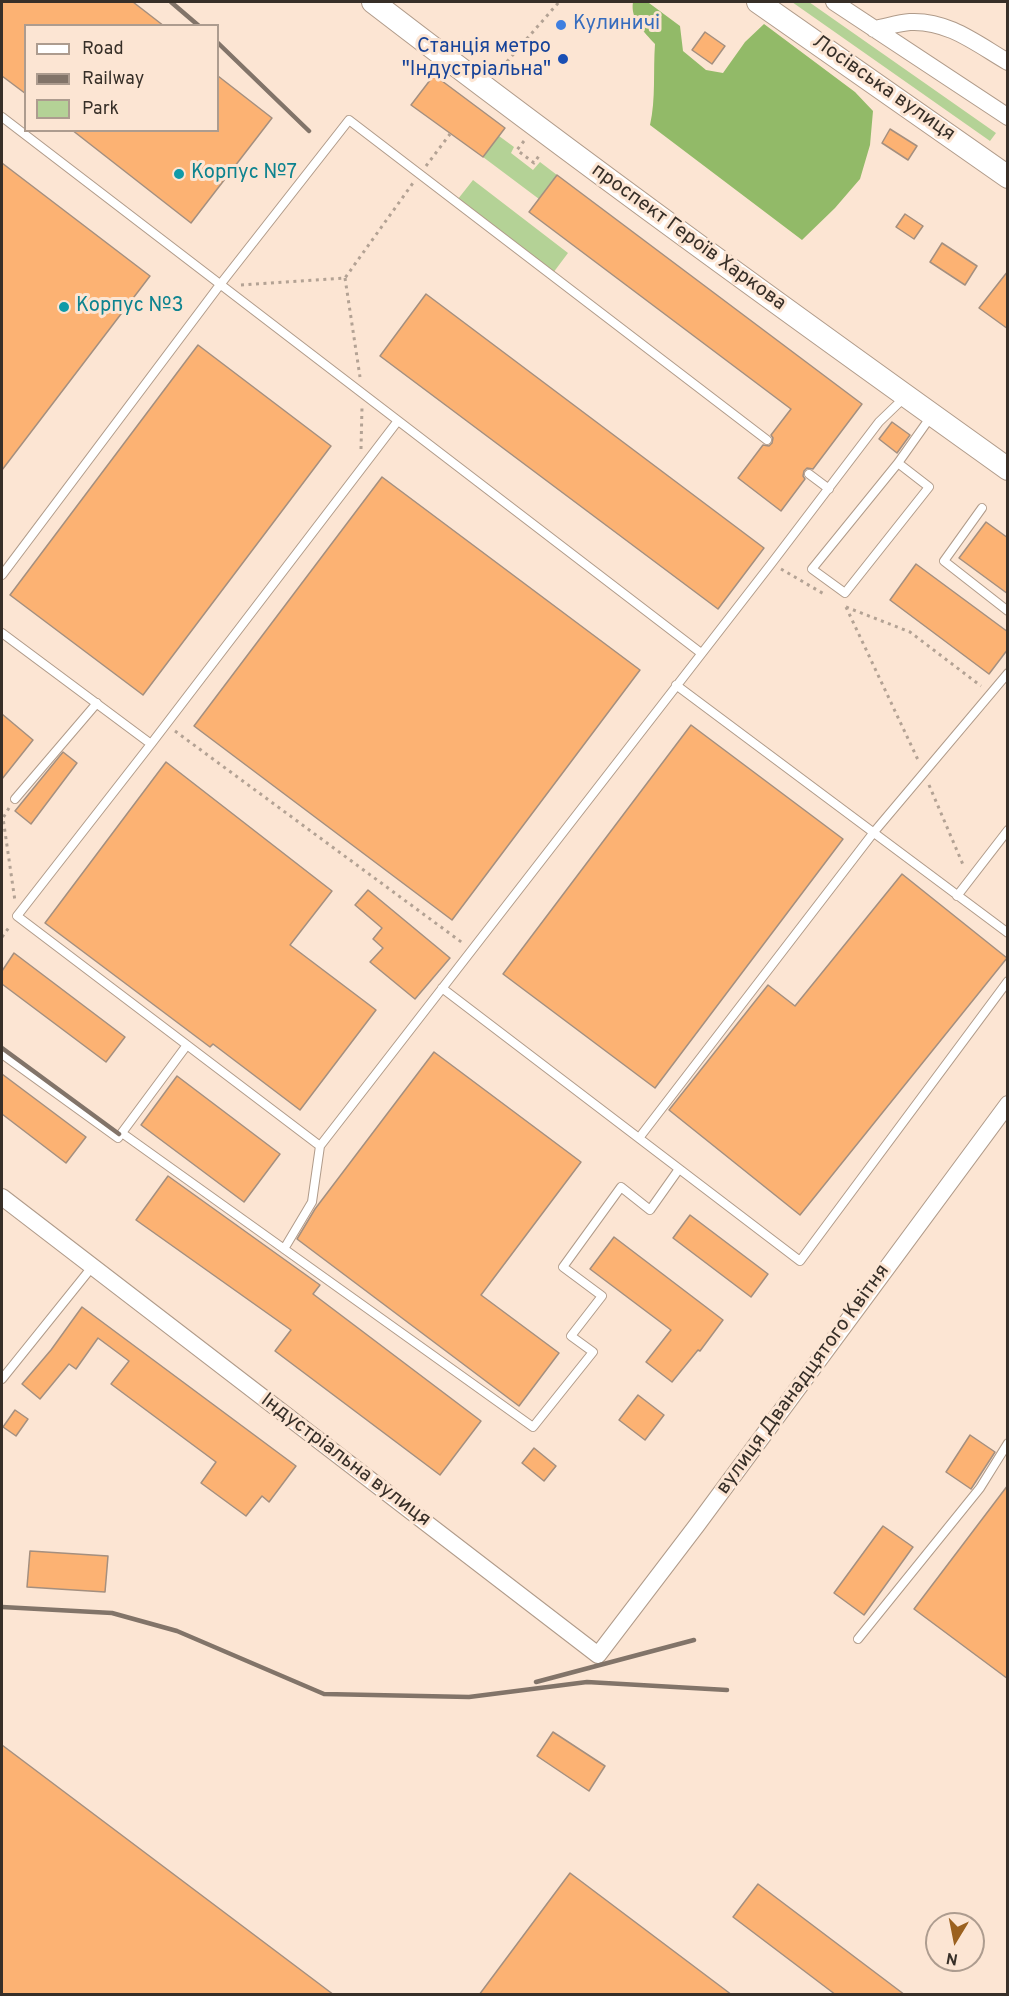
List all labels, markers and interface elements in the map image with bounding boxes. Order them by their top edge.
place label: Кулиничі [573,13,660,37]
marker: Кулиничі [554,18,568,32]
legend [24,24,219,132]
street label: Лосівська вулиця [807,31,959,147]
place label: Станція метро "Індустріальна" [402,36,551,83]
text: Road [82,38,124,61]
marker: Станція метро "Індустріальна" [556,52,570,66]
text: Railway [82,68,144,91]
text: Park [82,98,119,121]
street label: проспект Героїв Харкова [586,159,790,317]
place label: Корпус №7 [191,162,297,186]
marker: Корпус №7 [172,167,186,181]
place label: Корпус №3 [76,295,184,319]
marker: Корпус №3 [57,300,71,314]
street label: вулиця Дванадцятого Квітня [712,1260,896,1500]
street label: Індустріальна вулиця [255,1389,435,1533]
north arrow [925,1912,985,1972]
text: N [945,1947,960,1969]

